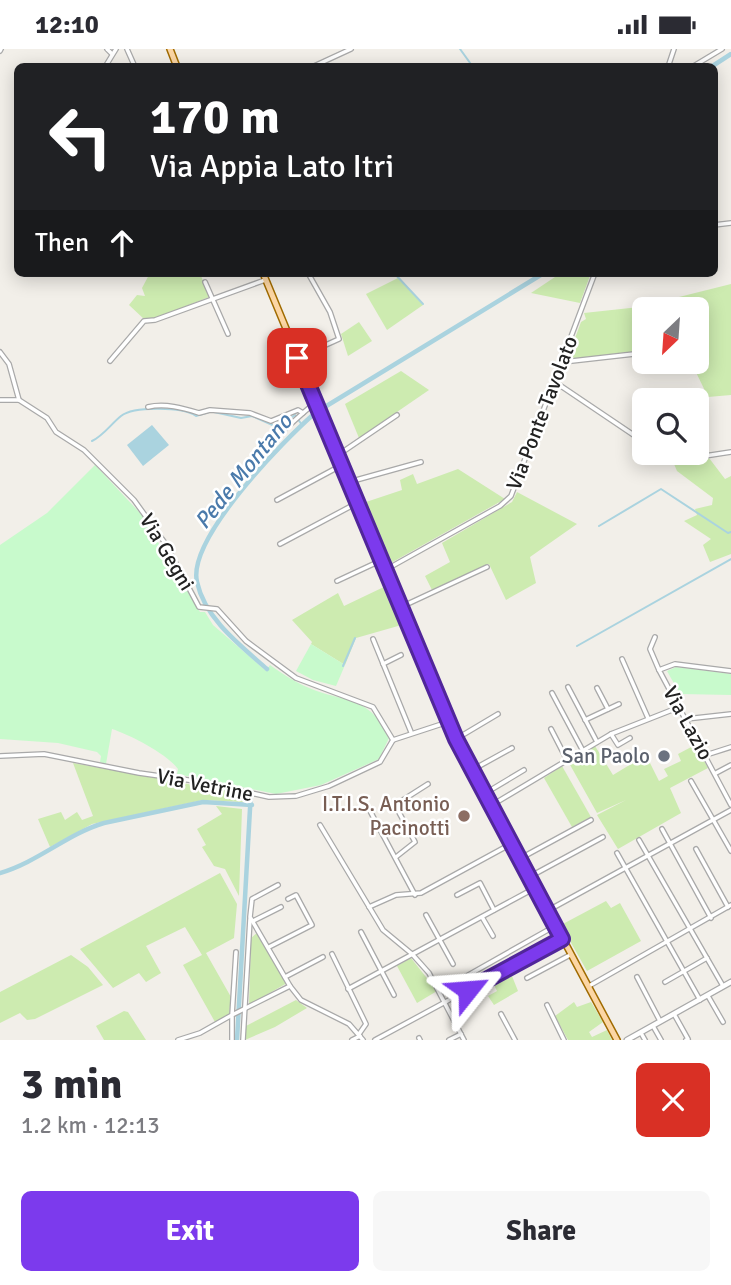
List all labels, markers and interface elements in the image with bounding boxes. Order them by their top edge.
text: 12:10 [35,9,99,41]
text: 170 m [150,87,280,147]
icon: left [35,91,126,182]
text: Via Appia Lato Itri [150,147,394,186]
icon: ahead [103,224,141,262]
text: Then [35,227,89,259]
north arrow [632,297,709,375]
map controls [632,297,709,465]
pin [267,328,327,388]
street label: Via Ponte Tavolato [501,332,583,494]
icon: arrive [278,339,316,377]
button: search [632,388,709,465]
water label: Pede Montano [188,407,299,535]
street label: Via Gegni [134,509,200,595]
street label: Via Lazio [657,682,719,764]
place label: San Paolo [562,743,650,769]
marker: San Paolo [656,748,672,764]
street label: Via Vetrine [155,763,255,807]
place label: I.T.I.S. Antonio Pacinotti [322,791,450,841]
marker: I.T.I.S. Antonio Pacinotti [456,808,472,824]
position arrow [431,953,505,1027]
text: 3 min [21,1059,122,1110]
button: close [636,1063,710,1137]
text: 1.2 km · 12:13 [21,1111,160,1140]
button: Exit [21,1191,359,1271]
button: Share [373,1191,710,1271]

